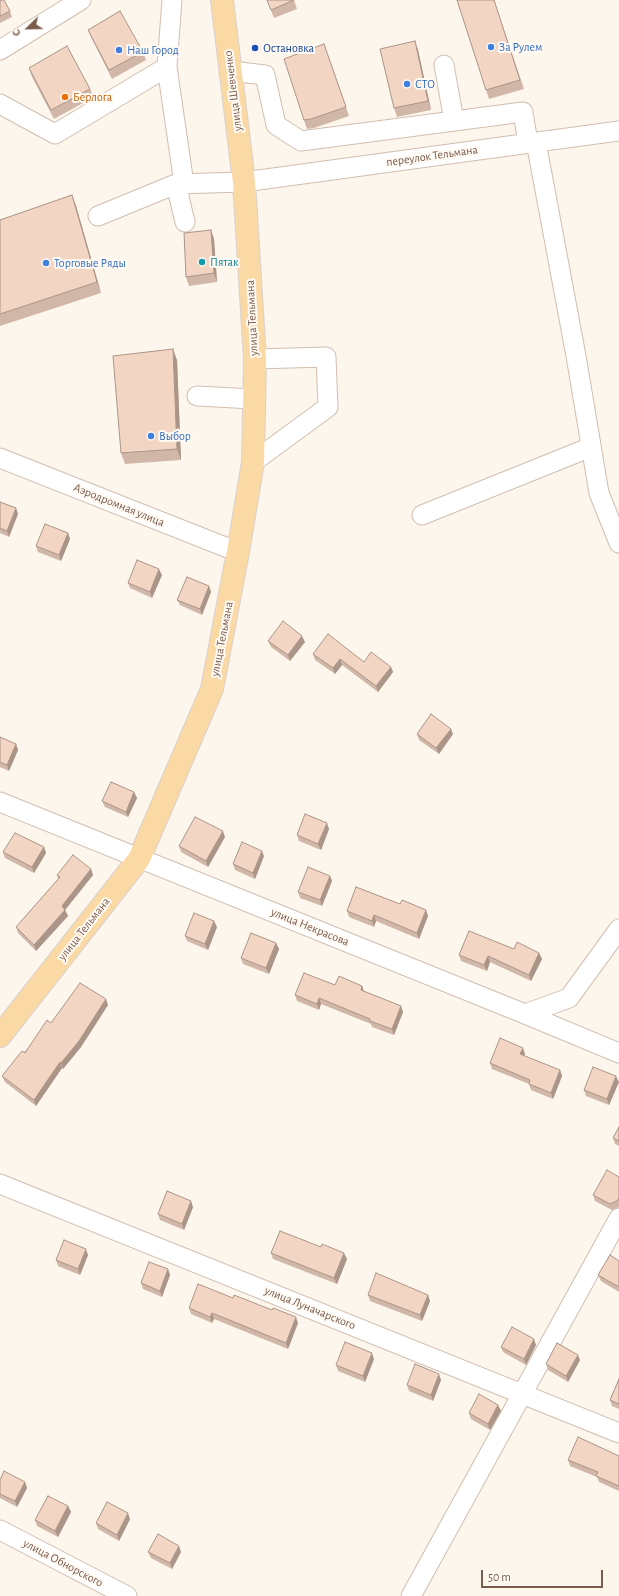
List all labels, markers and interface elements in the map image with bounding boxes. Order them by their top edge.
north arrow [8,8,48,48]
text: С [10,28,23,38]
place label: За Рулем [499,40,542,54]
place label: Остановка [263,41,314,55]
marker: За Рулем [486,42,496,52]
place label: Наш Город [127,43,179,57]
marker: Остановка [250,43,260,53]
marker: Наш Город [114,45,124,55]
street label: улица Шевченко [221,50,245,132]
place label: СТО [415,77,435,91]
marker: СТО [402,79,412,89]
place label: Берлога [73,90,112,104]
marker: Берлога [60,92,70,102]
street label: переулок Тельмана [385,142,479,170]
place label: Пятак [210,255,238,269]
place label: Торговые Ряды [54,256,126,270]
marker: Пятак [197,257,207,267]
marker: Торговые Ряды [41,258,51,268]
street label: улица Тельмана [243,280,261,356]
place label: Выбор [159,429,191,443]
marker: Выбор [146,431,156,441]
street label: Аэродромная улица [71,480,167,530]
street label: улица Тельмана [208,600,236,678]
street label: улица Тельмана [55,895,113,963]
street label: улица Некрасова [269,905,351,949]
street label: улица Луначарского [262,1283,358,1333]
street label: улица Обнорского [21,1536,105,1590]
scale bar [483,1562,605,1588]
text: 50 m [488,1571,511,1583]

